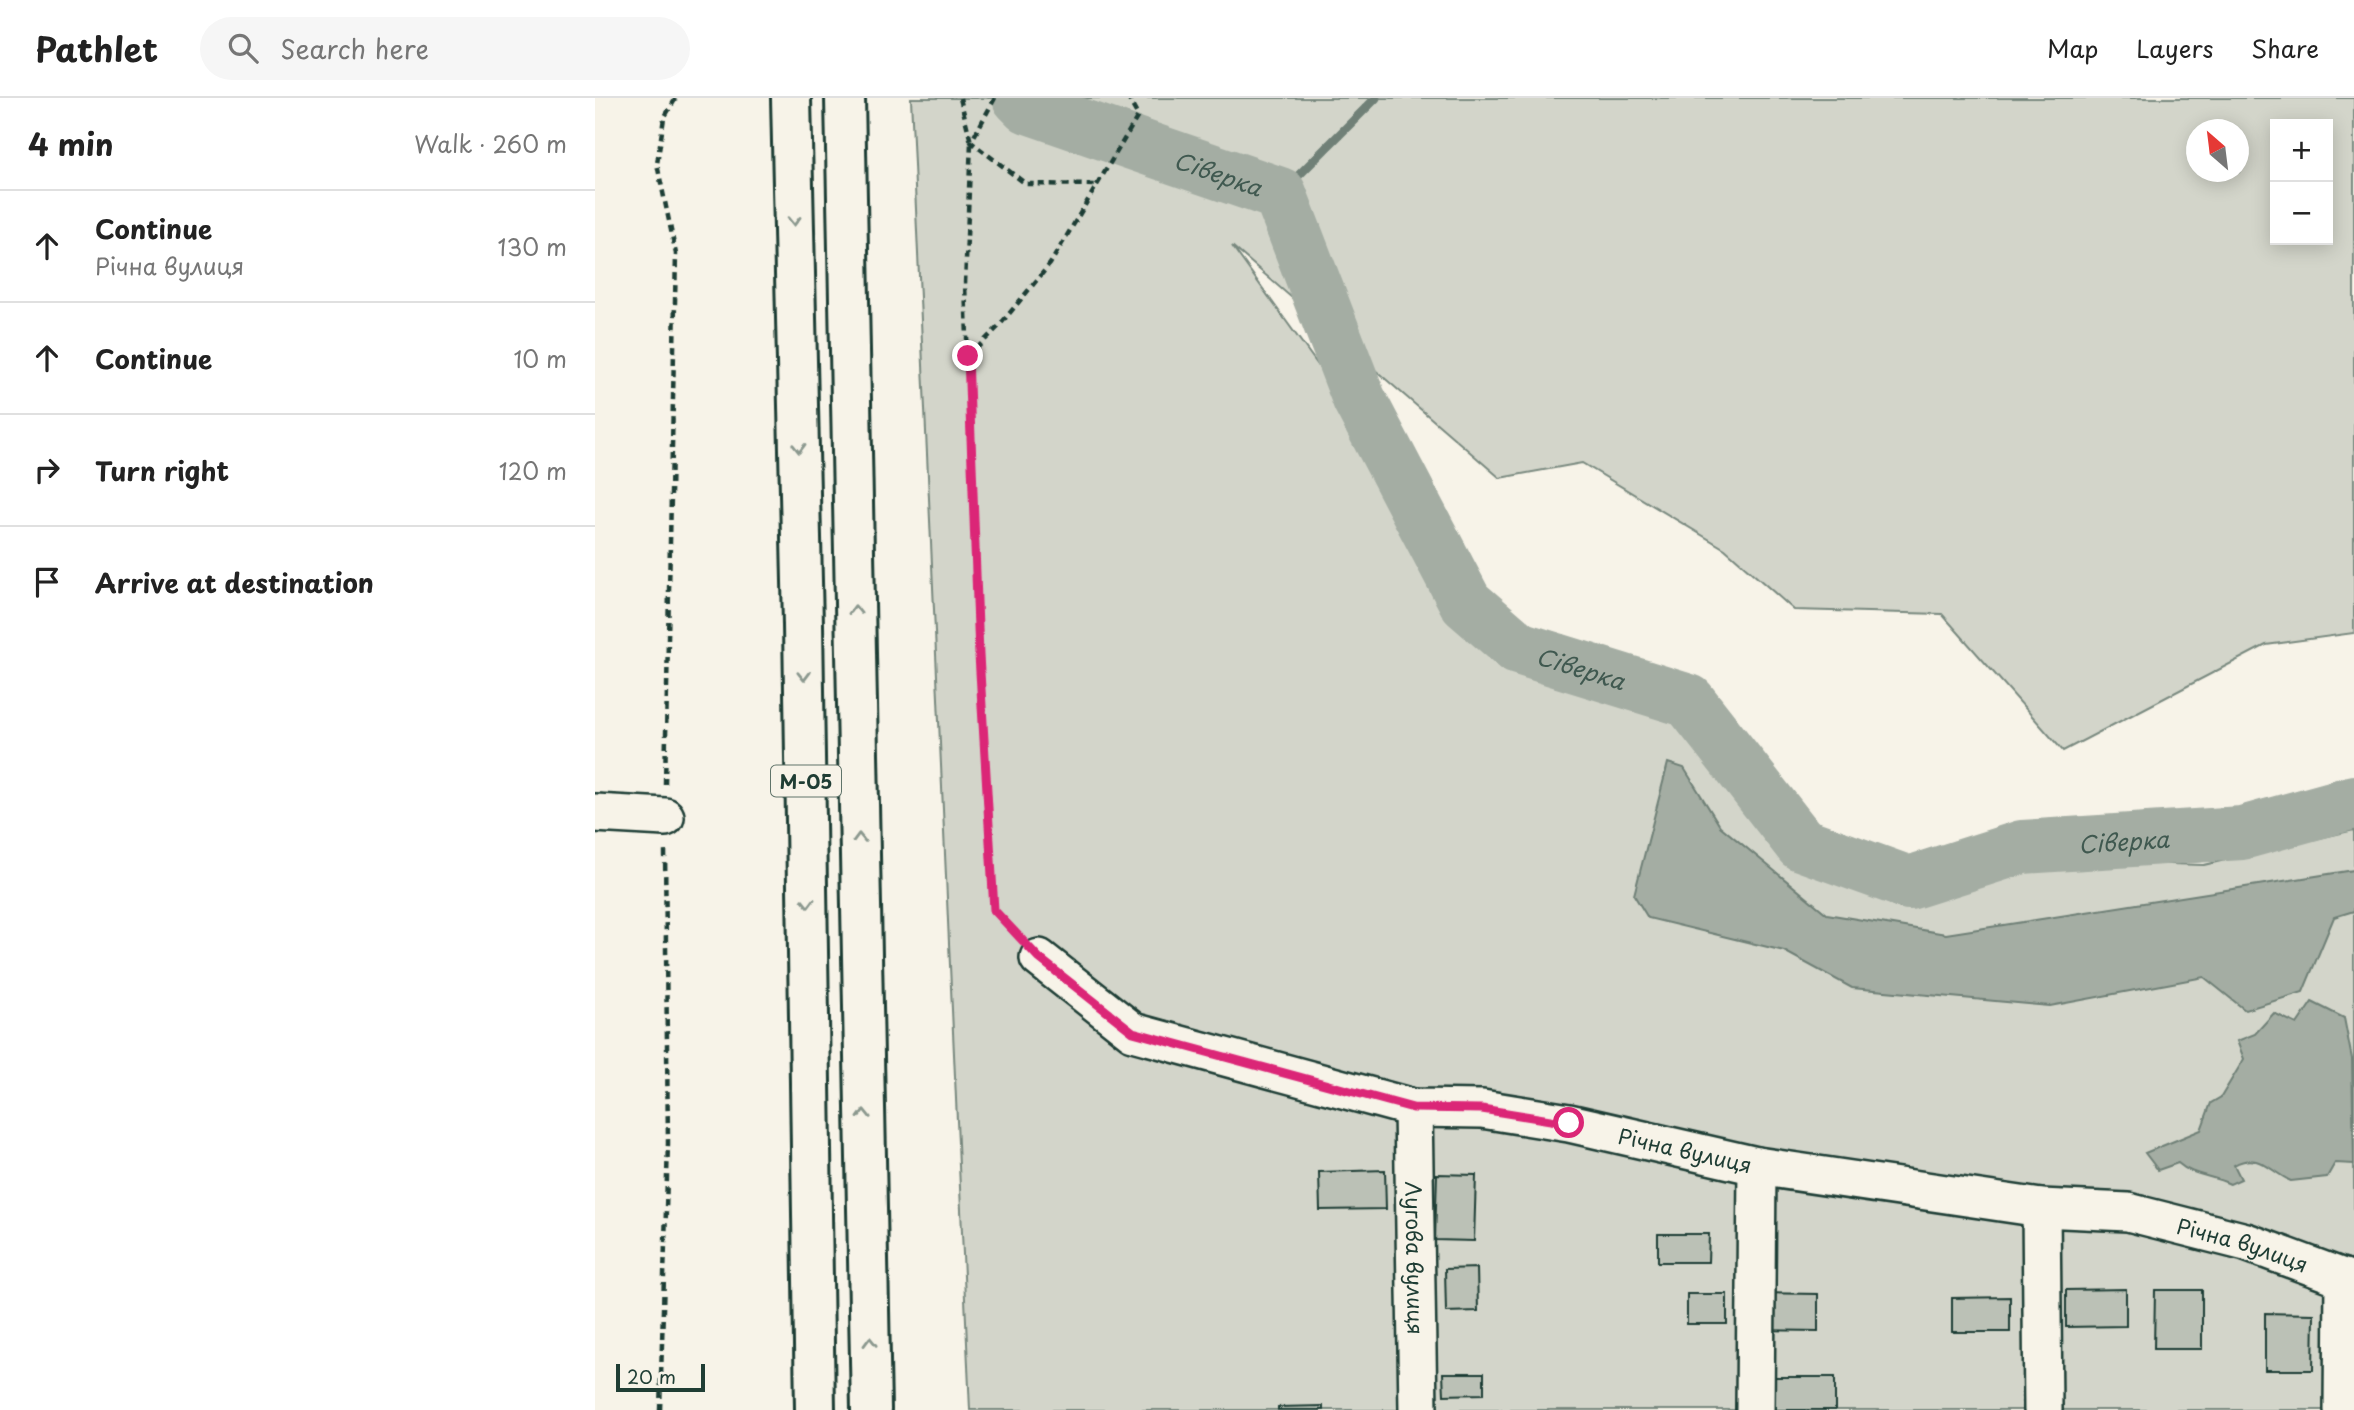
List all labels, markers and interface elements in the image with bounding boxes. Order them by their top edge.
search box [200,17,690,80]
text: Pathlet [35,23,158,73]
icon: search [224,29,262,67]
text: Search here [280,29,429,68]
text: Map [2047,30,2098,66]
text: Layers [2136,30,2213,66]
text: Share [2251,30,2319,66]
north arrow [2186,119,2249,182]
map controls [2270,119,2333,245]
button: + [2270,119,2333,182]
text: 4 min [28,121,114,166]
text: Walk · 260 m [414,126,567,161]
water label: Сіверка [1170,141,1268,204]
button: − [2270,182,2333,245]
text: Continue [95,209,212,248]
one-way arrow [786,216,802,226]
icon: ahead [28,227,66,265]
text: 130 m [497,229,567,264]
text: Річна вулиця [95,248,244,283]
icon: ahead [28,339,66,377]
text: Continue [95,339,212,378]
route end [952,340,983,371]
text: 10 m [513,341,567,376]
one-way arrow [792,443,807,454]
icon: right [28,451,66,489]
text: Turn right [95,451,229,490]
text: 120 m [499,453,567,488]
icon: arrive [28,563,66,601]
text: Arrive at destination [95,563,374,602]
one-way arrow [847,605,862,616]
water label: Сіверка [1532,637,1630,698]
one-way arrow [796,671,812,681]
road number: М-05 [771,766,841,796]
water label: Сіверка [2077,820,2171,861]
one-way arrow [851,832,867,843]
one-way arrow [800,898,816,909]
route start [1553,1107,1584,1138]
one-way arrow [857,1109,872,1120]
street label: Річна вулиця [1615,1119,1755,1180]
street label: Лугова вулиця [1398,1181,1433,1335]
street label: Річна вулиця [2173,1209,2313,1280]
one-way arrow [862,1336,878,1347]
scale bar [616,1361,705,1393]
text: 20 m [627,1362,676,1390]

